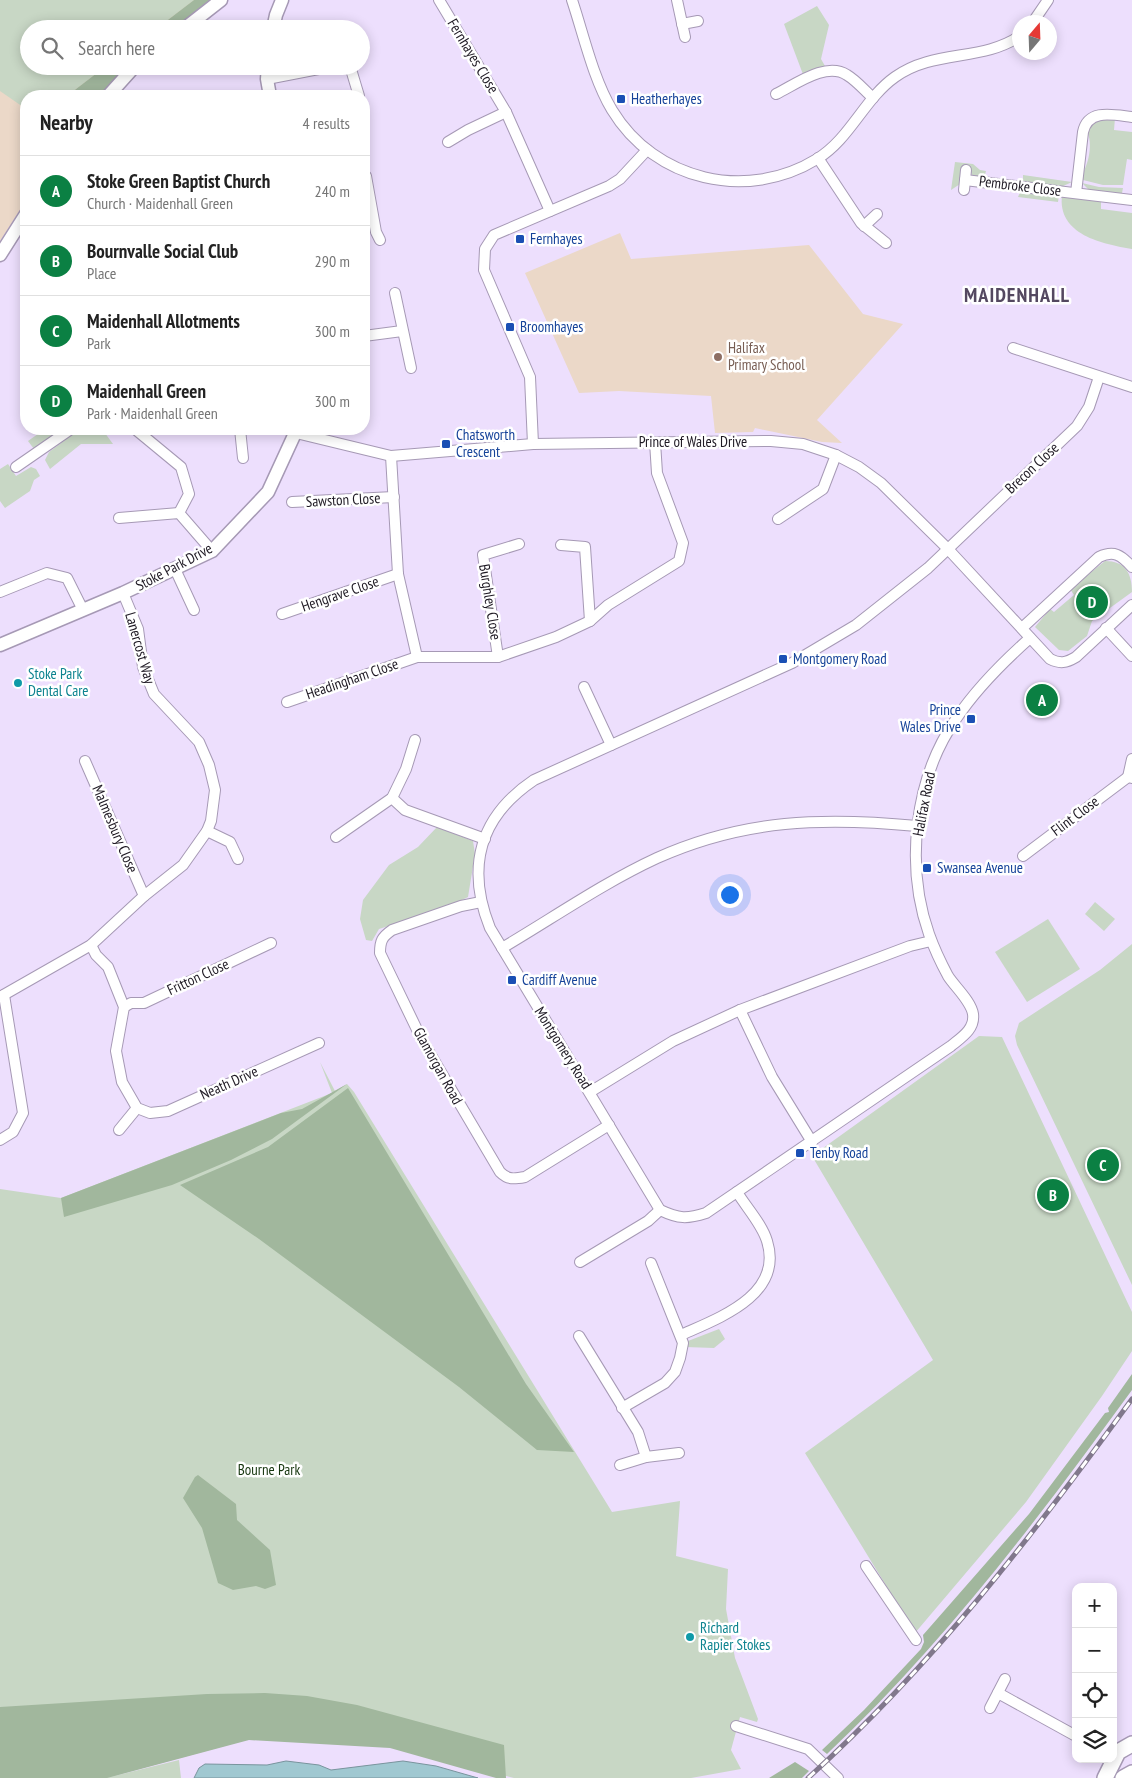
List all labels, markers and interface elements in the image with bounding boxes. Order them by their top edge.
street label: Fernhayes Close [444,15,503,97]
north arrow [1012,15,1057,60]
search box [20,20,370,75]
icon: search [38,34,66,62]
text: Search here [78,36,155,60]
place label: Heatherhayes [631,89,702,108]
marker: Heatherhayes [615,93,627,105]
text: Nearby [40,109,93,136]
text: 4 results [303,113,350,133]
text: Stoke Green Baptist Church [87,169,270,193]
street label: Pembroke Close [978,171,1062,200]
text: A [52,181,60,201]
text: 240 m [315,181,350,201]
text: Church · Maidenhall Green [87,193,233,213]
place label: Fernhayes [530,229,583,248]
marker: Fernhayes [514,233,526,245]
text: Bournvalle Social Club [87,239,238,263]
text: B [52,251,60,271]
text: 290 m [315,251,350,271]
text: Place [87,263,116,283]
district label: MAIDENHALL [964,282,1070,308]
text: Maidenhall Allotments [87,309,240,333]
place label: Broomhayes [520,317,583,336]
text: C [52,321,60,341]
text: 300 m [315,321,350,341]
marker: Broomhayes [504,321,516,333]
text: Park [87,333,111,353]
place label: Halifax Primary School [728,338,805,374]
marker: Halifax Primary School [712,351,724,363]
text: Maidenhall Green [87,379,206,403]
text: D [52,391,60,411]
text: 300 m [315,391,350,411]
text: Park · Maidenhall Green [87,403,218,423]
place label: Chatsworth Crescent [456,425,515,461]
street label: Prince of Wales Drive [639,432,747,451]
marker: Chatsworth Crescent [440,438,452,450]
street label: Brecon Close [1001,438,1063,497]
street label: Sawston Close [305,488,381,511]
street label: Stoke Park Drive [132,538,215,595]
street label: Burghley Close [475,563,506,641]
street label: Hengrave Close [299,571,381,616]
pin: D [1076,583,1108,621]
street label: Lanercost Way [121,610,160,686]
place label: Montgomery Road [793,649,887,668]
marker: Montgomery Road [777,653,789,665]
street label: Headingham Close [303,654,401,703]
place label: Stoke Park Dental Care [28,664,88,700]
marker: Stoke Park Dental Care [12,677,24,689]
pin: A [1026,681,1058,719]
place label: Prince Wales Drive [900,700,961,736]
marker: Prince Wales Drive [965,713,977,725]
street label: Halifax Road [908,770,939,838]
street label: Malmesbury Close [88,782,143,876]
street label: Flint Close [1047,791,1102,840]
place label: Swansea Avenue [937,858,1023,877]
marker: Swansea Avenue [921,862,933,874]
your location [717,882,743,908]
street label: Fritton Close [164,954,232,999]
place label: Cardiff Avenue [522,970,597,989]
marker: Cardiff Avenue [506,974,518,986]
street label: Montgomery Road [531,1003,596,1092]
street label: Glamorgan Road [410,1024,467,1108]
street label: Neath Drive [197,1061,261,1104]
place label: Tenby Road [810,1143,868,1162]
pin: C [1087,1146,1119,1184]
marker: Tenby Road [794,1147,806,1159]
pin: B [1037,1176,1069,1214]
park label: Bourne Park [238,1460,300,1479]
map controls [1072,1583,1117,1763]
button: + [1072,1583,1117,1628]
place label: Richard Rapier Stokes [700,1618,770,1654]
button: − [1072,1628,1117,1673]
marker: Richard Rapier Stokes [684,1631,696,1643]
button: locate [1072,1673,1117,1718]
button: layers [1072,1718,1117,1763]

